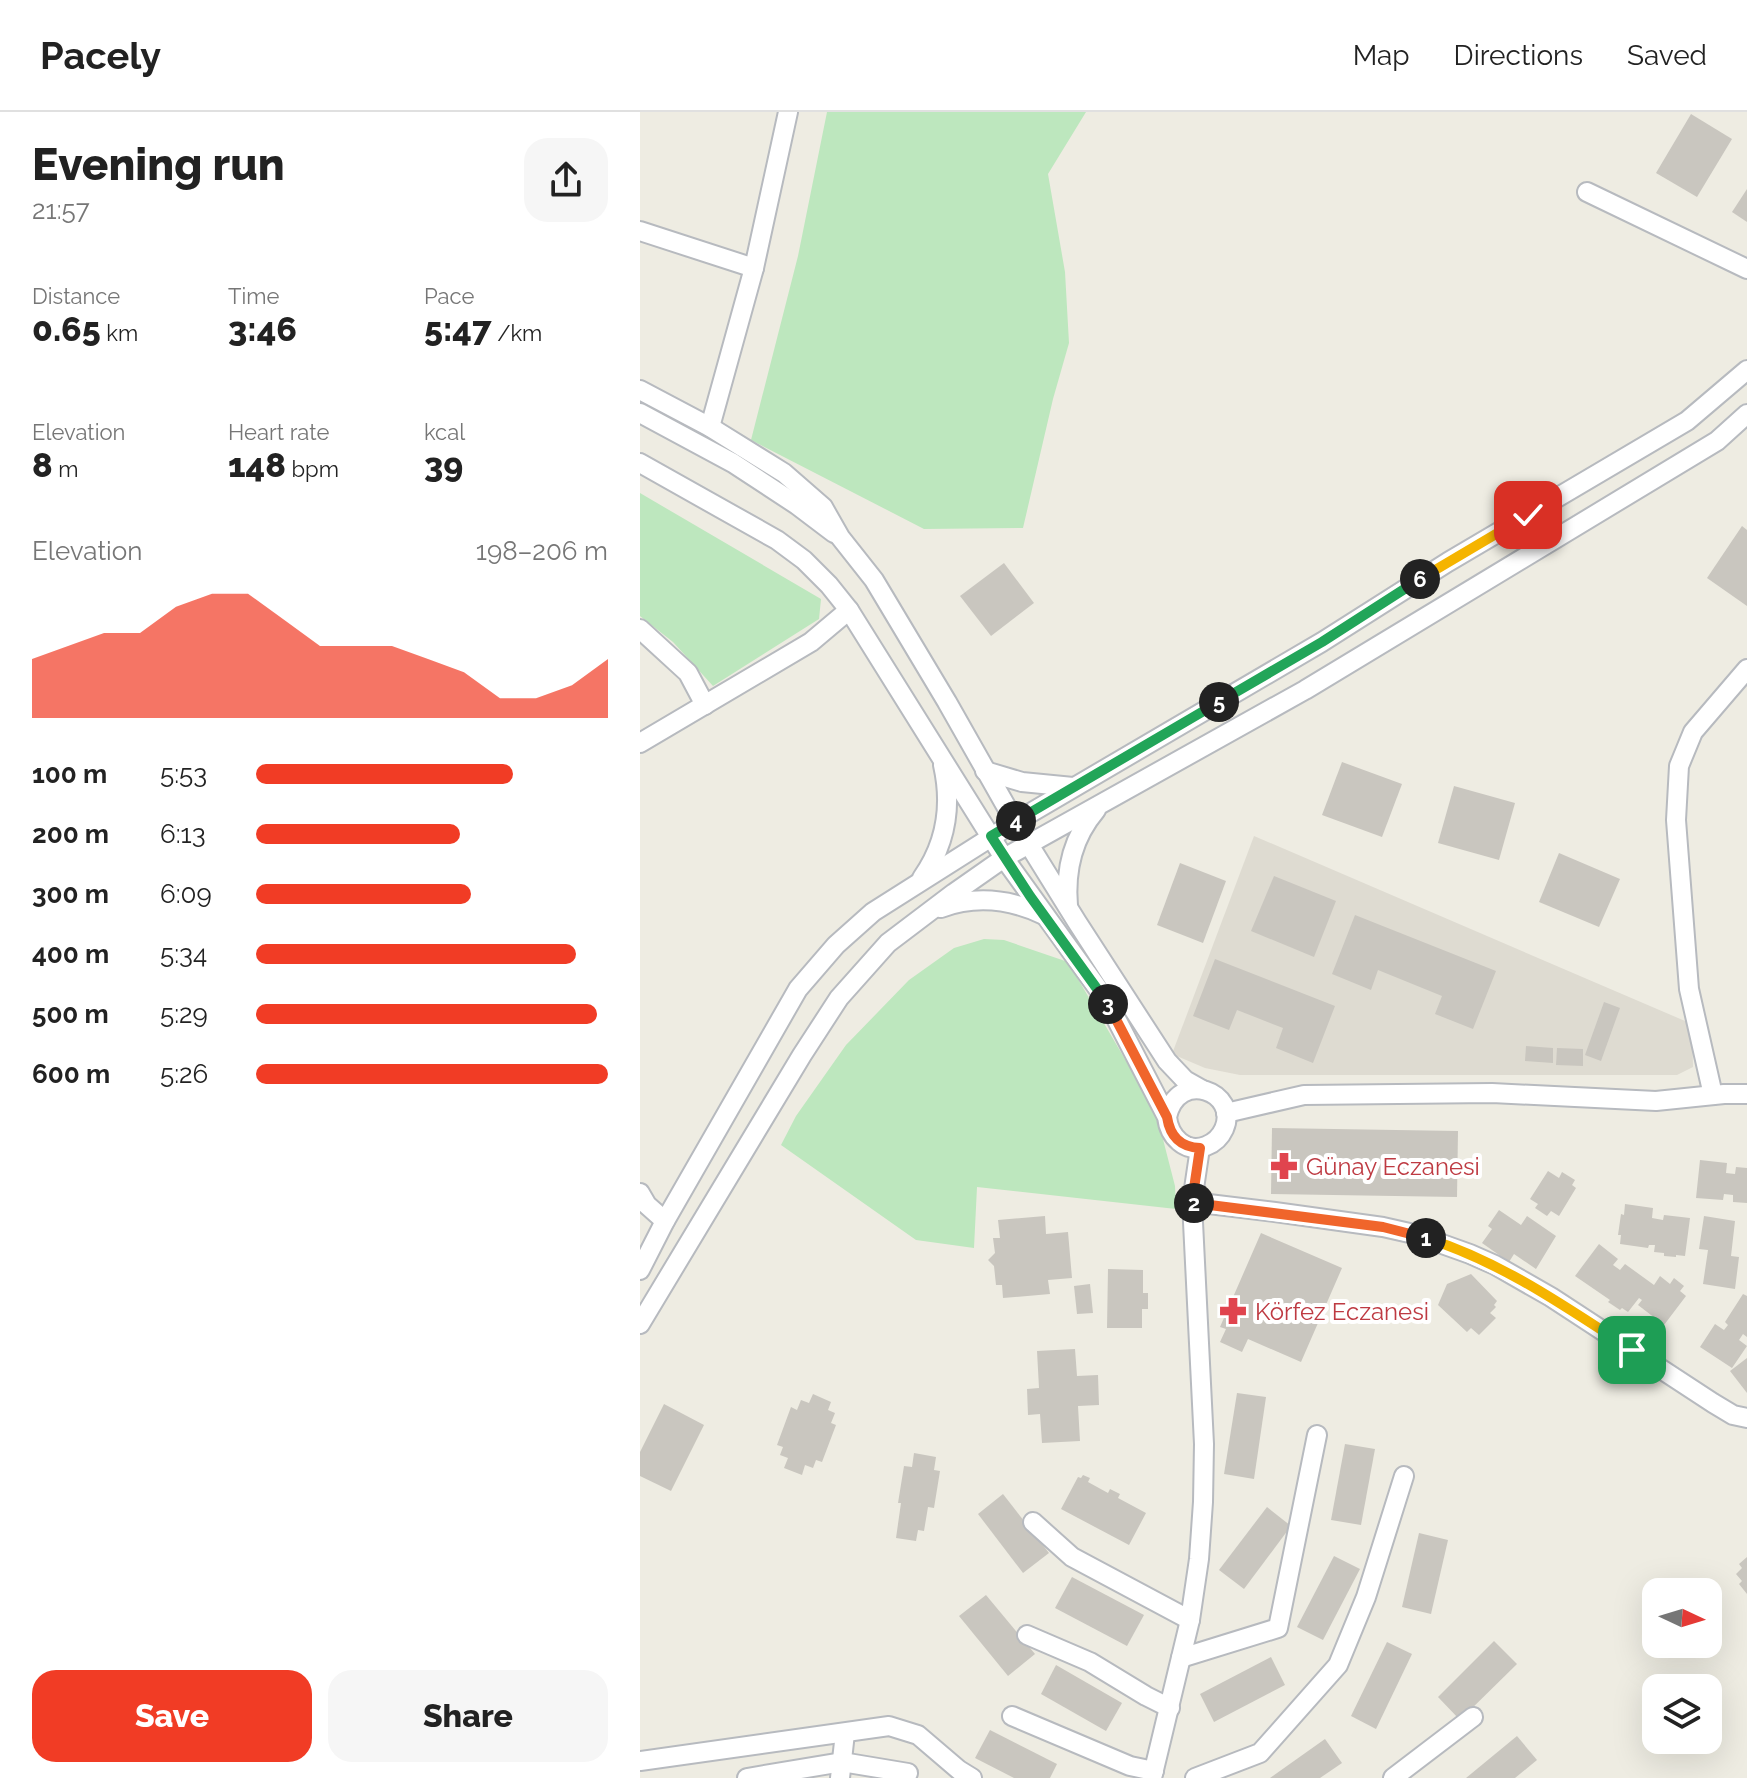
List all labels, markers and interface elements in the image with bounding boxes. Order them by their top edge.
text: Pacely [40,33,161,78]
text: Map [1353,39,1410,72]
text: Directions [1454,39,1583,72]
text: Saved [1627,39,1707,72]
button: share [524,138,608,222]
text: Evening run [32,139,285,190]
text: 21:57 [32,195,90,225]
text: Distance [32,283,120,309]
text: Time [228,283,279,309]
text: Pace [424,283,474,309]
text: 0.65 [32,309,101,349]
text: 3:46 [228,309,297,349]
text: 5:47 [424,309,492,349]
text: km [101,320,138,346]
text: /km [492,320,542,346]
text: Elevation [32,419,125,445]
text: Heart rate [228,419,329,445]
text: kcal [424,419,465,445]
text: 8 [32,445,53,485]
text: 148 [228,445,286,485]
text: 39 [424,445,463,485]
text: m [53,456,78,482]
text: bpm [286,456,339,482]
pin [1494,481,1562,549]
icon: check [1506,493,1550,537]
text: Elevation [32,536,142,566]
text: 198–206 m [476,536,608,566]
pin: 6 [1400,559,1440,599]
text: 6 [1413,566,1427,592]
pin: 5 [1199,682,1239,722]
text: 5 [1213,689,1225,715]
text: 100 m [32,759,107,789]
text: 5:53 [160,759,207,789]
pin: 4 [996,801,1036,841]
text: 4 [1010,808,1022,834]
text: 200 m [32,819,109,849]
text: 6:13 [160,819,206,849]
text: 300 m [32,879,109,909]
text: 6:09 [160,879,212,909]
text: 400 m [32,939,109,969]
text: 5:34 [160,939,207,969]
pin: 3 [1088,984,1128,1024]
text: 3 [1102,991,1114,1017]
text: 500 m [32,999,109,1029]
text: 5:29 [160,999,208,1029]
text: 600 m [32,1059,110,1089]
text: 5:26 [160,1059,208,1089]
pharmacy icon: Günay Eczanesi [1269,1151,1299,1181]
place label: Günay Eczanesi [1306,1152,1480,1181]
pin: 2 [1174,1183,1214,1223]
text: 2 [1188,1190,1200,1216]
pin: 1 [1406,1218,1446,1258]
text: 1 [1421,1225,1431,1251]
pharmacy icon: Körfez Eczanesi [1218,1296,1248,1326]
place label: Körfez Eczanesi [1255,1297,1429,1326]
pin [1598,1316,1666,1384]
icon: arrive [1610,1328,1654,1372]
north arrow [1642,1578,1722,1658]
map controls [1642,1578,1722,1754]
button: Save [32,1670,312,1762]
button: Share [328,1670,608,1762]
button: layers [1642,1674,1722,1754]

